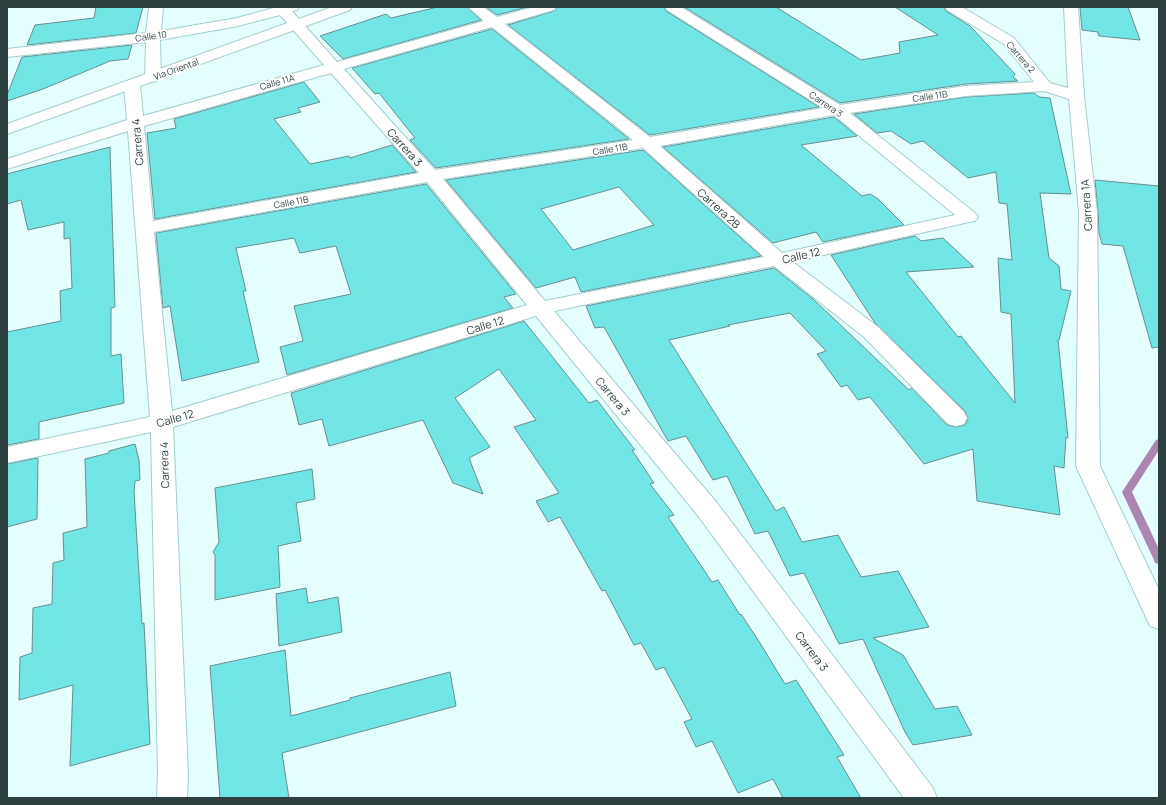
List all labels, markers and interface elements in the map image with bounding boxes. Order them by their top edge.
street label: Calle 10 [134,27,168,45]
street label: Carrera 2 [1004,38,1038,76]
street label: Via Oriental [152,55,200,83]
street label: Calle 11A [258,71,296,93]
street label: Calle 11B [912,87,949,105]
street label: Carrera 3 [807,88,845,120]
street label: Carrera 4 [127,118,147,166]
street label: Carrera 3 [384,125,426,169]
street label: Calle 11B [592,140,629,158]
street label: Carrera 1A [1077,179,1095,231]
street label: Carrera 2B [694,185,744,232]
street label: Calle 11B [273,192,310,211]
street label: Calle 12 [781,243,821,267]
street label: Calle 12 [464,312,506,338]
street label: Carrera 3 [592,373,634,419]
street label: Calle 12 [155,406,195,430]
street label: Carrera 4 [156,441,172,489]
street label: Carrera 3 [792,628,832,674]

